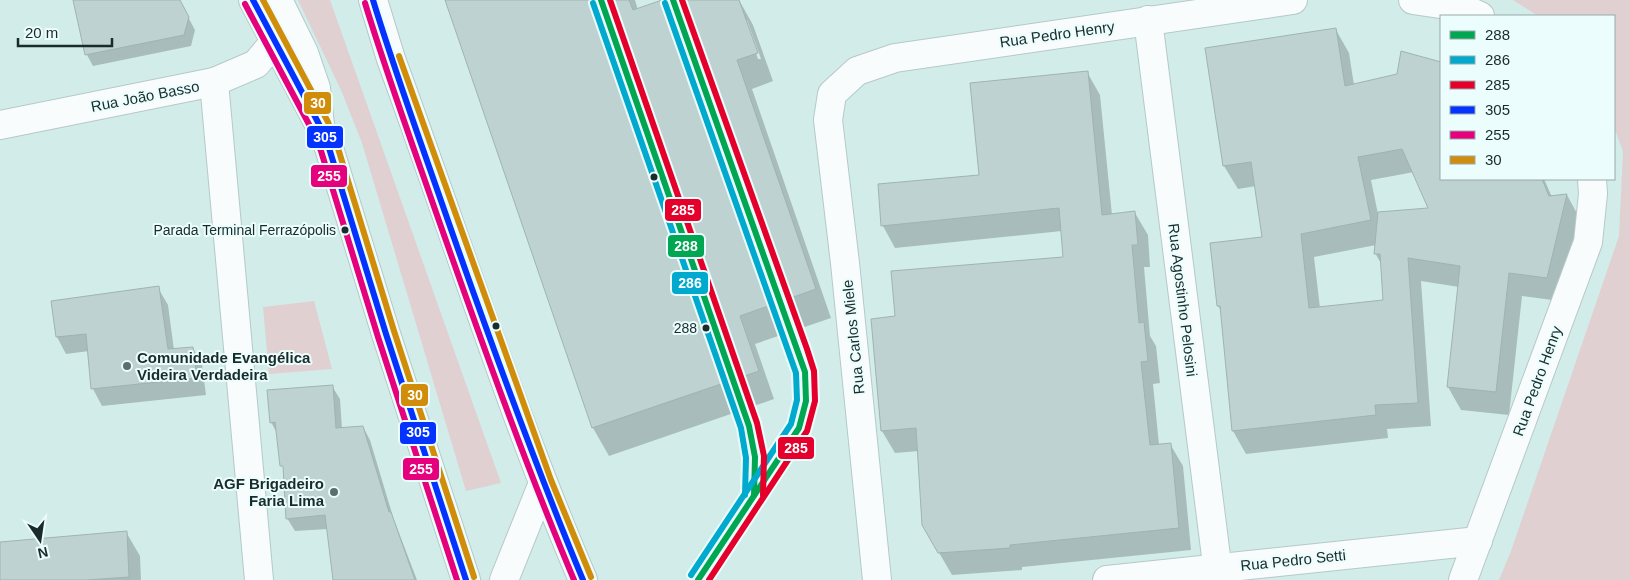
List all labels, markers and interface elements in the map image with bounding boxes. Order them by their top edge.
scale bar [18,15,111,47]
legend [1440,15,1615,180]
street label: Rua Pedro Henry [998,17,1116,50]
text: 20 m [25,24,58,41]
text: 288 [1485,26,1510,43]
text: 286 [1485,51,1510,68]
text: 285 [1485,76,1510,93]
street label: Rua João Basso [89,77,201,115]
line badge: 30 [303,91,332,115]
text: 30 [310,95,326,111]
text: 305 [1485,101,1510,118]
line badge: 305 [306,125,344,149]
text: 255 [1485,126,1510,143]
text: 305 [313,129,337,145]
text: 30 [1485,151,1502,168]
line badge: 255 [310,164,348,188]
text: 255 [317,168,341,184]
unlabelled marker [649,172,659,182]
line badge: 285 [664,198,702,222]
text: 285 [671,202,695,218]
place label: Parada Terminal Ferrazópolis [153,222,336,238]
street label: Rua Agostinho Pelosini [1165,222,1201,378]
marker: Parada Terminal Ferrazópolis [340,225,350,235]
line badge: 288 [667,234,705,258]
text: 288 [674,238,698,254]
line badge: 286 [671,271,709,295]
text: 286 [678,275,702,291]
street label: Rua Carlos Miele [839,279,867,395]
place label: 288 [674,320,697,336]
unlabelled marker [491,321,501,331]
marker: 288 [701,323,711,333]
street label: Rua Pedro Henry [1509,323,1565,438]
place label: Comunidade Evangélica Videira Verdadeira [137,349,311,383]
marker: Comunidade Evangélica Videira Verdadeira [121,360,133,372]
line badge: 30 [400,383,429,407]
text: 30 [407,387,423,403]
line badge: 305 [399,421,437,445]
text: 305 [406,424,430,440]
line badge: 285 [777,436,815,460]
text: 285 [784,440,808,456]
line badge: 255 [402,457,440,481]
text: 255 [409,461,433,477]
place label: AGF Brigadeiro Faria Lima [213,475,325,509]
marker: AGF Brigadeiro Faria Lima [328,486,340,498]
north arrow [15,515,65,565]
text: N [36,544,50,562]
street label: Rua Pedro Setti [1239,546,1347,574]

